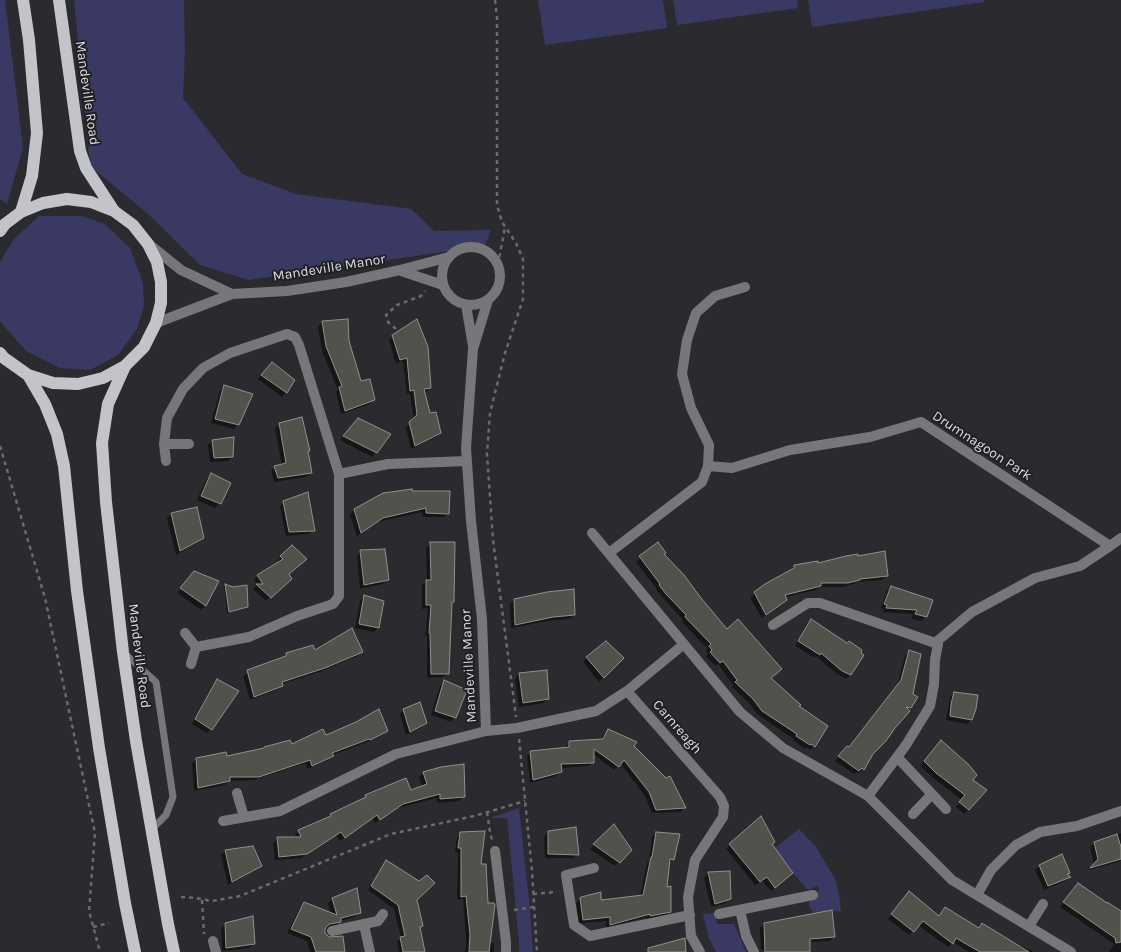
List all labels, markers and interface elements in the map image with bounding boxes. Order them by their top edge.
street label: Mandeville Road [71,40,103,146]
street label: Mandeville Manor [271,251,387,285]
street label: Drumnagoon Park [929,408,1035,484]
street label: Mandeville Road [124,603,154,709]
street label: Mandeville Manor [458,609,480,723]
street label: Carnreagh [649,697,705,757]

